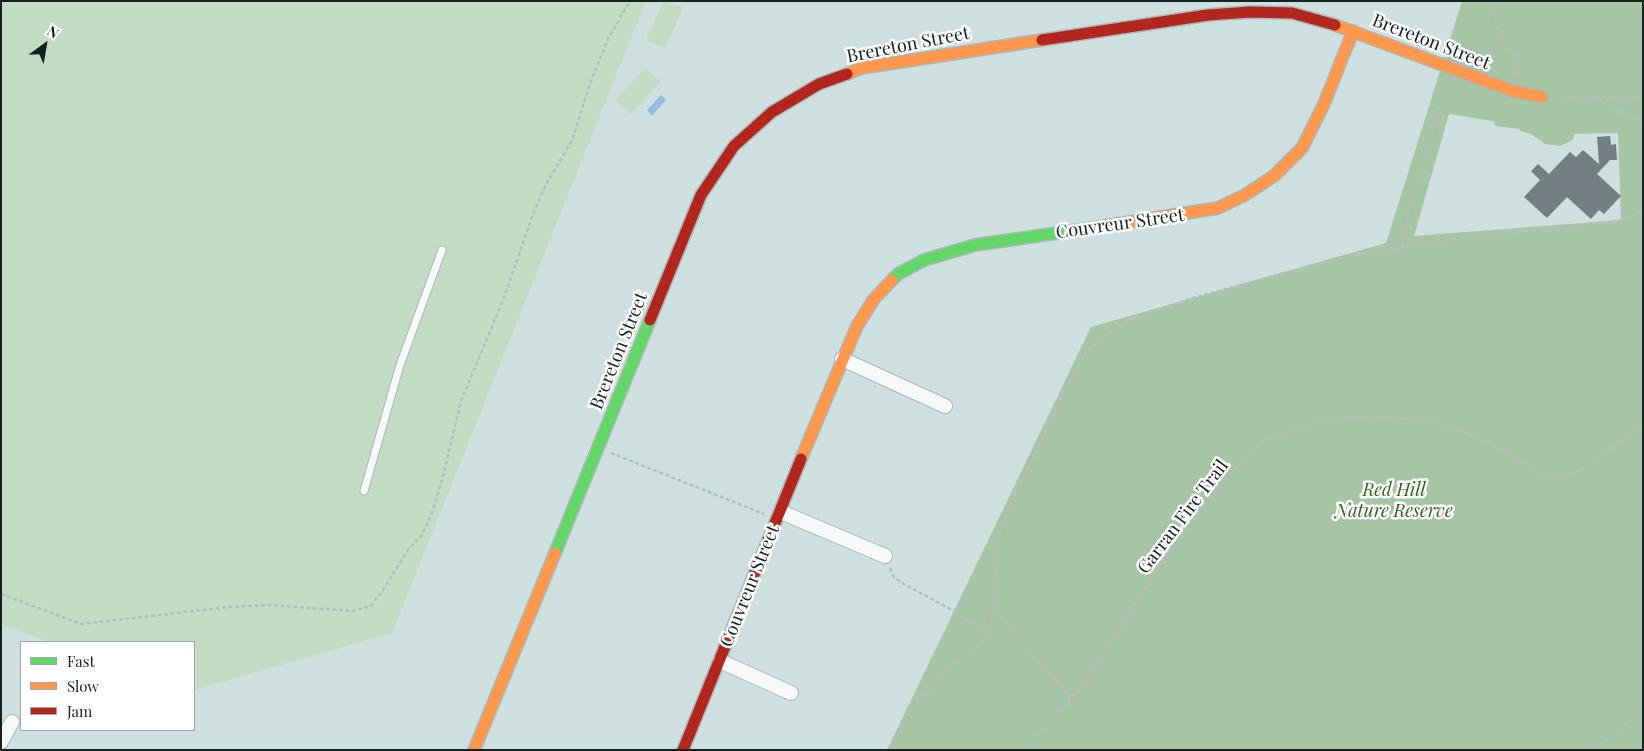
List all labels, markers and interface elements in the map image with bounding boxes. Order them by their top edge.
street label: Brereton Street [1369,10,1493,74]
north arrow [20,20,70,70]
text: N [44,21,63,43]
street label: Brereton Street [845,23,971,67]
street label: Couvreur Street [1054,204,1186,244]
street label: Brereton Street [586,289,652,413]
street label: Garran Fire Trail [1133,456,1233,578]
park label: Red Hill Nature Reserve [1335,479,1453,522]
street label: Couvreur Street [716,522,784,650]
legend [20,641,195,731]
text: Fast [67,651,95,671]
text: Slow [67,676,99,696]
text: Jam [67,701,92,721]

